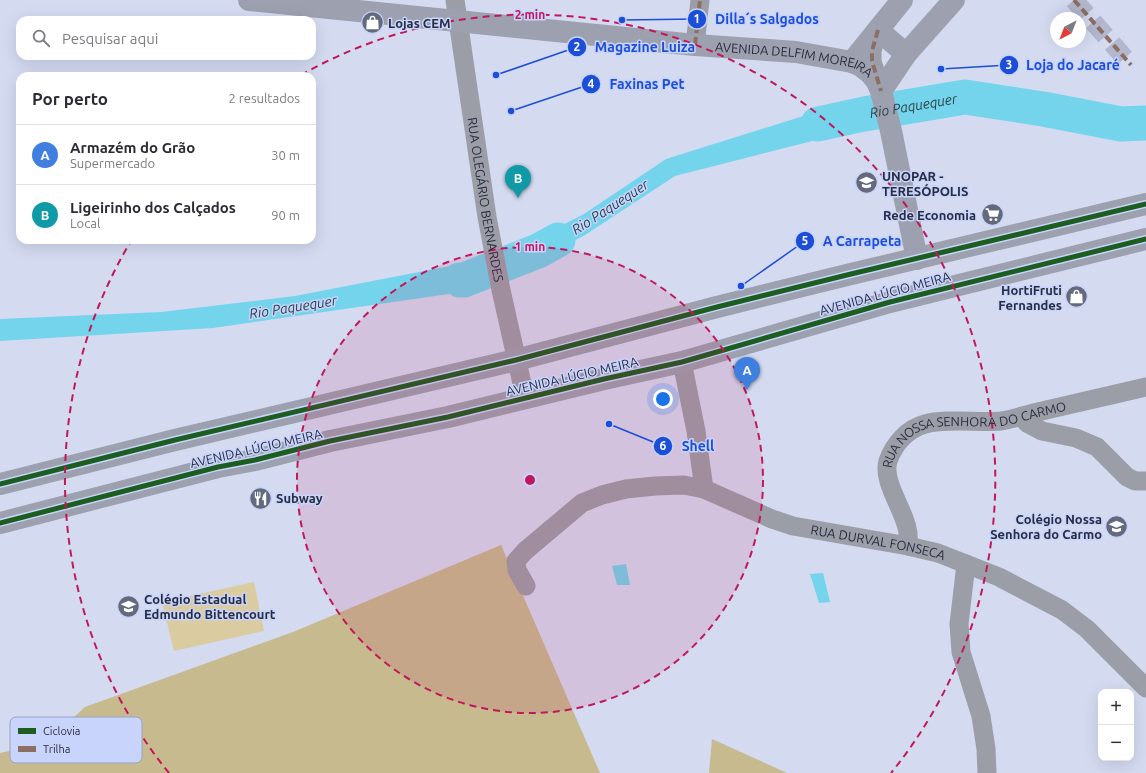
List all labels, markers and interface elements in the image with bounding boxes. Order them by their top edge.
callout: Dilla´s Salgados [687,6,827,32]
text: 2 min [515,8,545,21]
shop icon: Lojas CEM [360,10,386,36]
text: Dilla´s Salgados [715,11,819,27]
text: 1 [694,12,700,25]
north arrow [1050,12,1086,48]
search box [16,16,316,60]
place label: Lojas CEM [388,16,450,30]
icon: search [30,27,52,49]
text: Pesquisar aqui [62,30,158,47]
callout: Magazine Luiza [567,34,703,60]
text: Magazine Luiza [595,39,695,55]
street label: AVENIDA DELFIM MOREIRA [715,39,876,80]
text: 2 [574,40,581,53]
callout: Loja do Jacaré [999,52,1128,78]
text: Loja do Jacaré [1026,57,1120,73]
text: 3 [1006,58,1012,71]
callout: Faxinas Pet [581,71,692,97]
text: Faxinas Pet [609,76,685,92]
text: 4 [588,77,595,90]
text: Por perto [32,89,108,108]
water label: Rio Paquequer [868,90,959,121]
text: 2 resultados [229,91,300,105]
street label: RUA OLEGÁRIO BERNARDES [465,116,506,283]
text: Armazém do Grão [70,139,195,156]
text: A [40,148,50,162]
text: 30 m [271,148,300,162]
text: Supermercado [70,156,155,170]
pin: B [505,165,531,198]
place label: UNOPAR - TERESÓPOLIS [882,169,968,198]
school or university icon: UNOPAR - TERESÓPOLIS [853,170,879,196]
water label: Rio Paquequer [569,176,652,238]
text: Ligeirinho dos Calçados [70,199,236,216]
supermarket icon: Rede Economia [979,202,1005,228]
text: B [41,208,49,222]
text: 90 m [271,208,300,222]
place label: Rede Economia [883,208,976,222]
text: Local [70,216,100,230]
callout: A Carrapeta [795,228,910,254]
text: A Carrapeta [823,233,901,249]
text: 5 [802,234,809,247]
text: 1 min [515,240,545,253]
street label: AVENIDA LÚCIO MEIRA [818,268,953,317]
place label: HortiFruti Fernandes [998,283,1062,312]
shop icon: HortiFruti Fernandes [1064,284,1090,310]
water label: Rio Paquequer [248,292,339,322]
street label: AVENIDA LÚCIO MEIRA [504,353,640,398]
pin: A [734,357,760,390]
your location [653,389,673,409]
street label: RUA NOSSA SENHORA DO CARMO [880,399,1067,469]
street label: AVENIDA LÚCIO MEIRA [188,425,324,470]
callout: Shell [653,433,722,459]
text: Shell [682,438,714,454]
text: 6 [660,439,667,452]
centre of rings [523,473,537,487]
restaurant icon: Subway [248,485,274,511]
place label: Subway [276,491,323,505]
place label: Colégio Nossa Senhora do Carmo [990,512,1102,541]
school or university icon: Colégio Nossa Senhora do Carmo [1104,513,1130,539]
street label: RUA DURVAL FONSECA [810,522,948,562]
place label: Colégio Estadual Edmundo Bittencourt [144,592,276,621]
school or university icon: Colégio Estadual Edmundo Bittencourt [116,593,142,619]
map controls [1098,689,1134,761]
button: + [1098,689,1134,725]
legend [10,717,142,763]
text: Ciclovia [43,725,81,737]
button: − [1098,725,1134,761]
text: Trilha [43,743,70,755]

